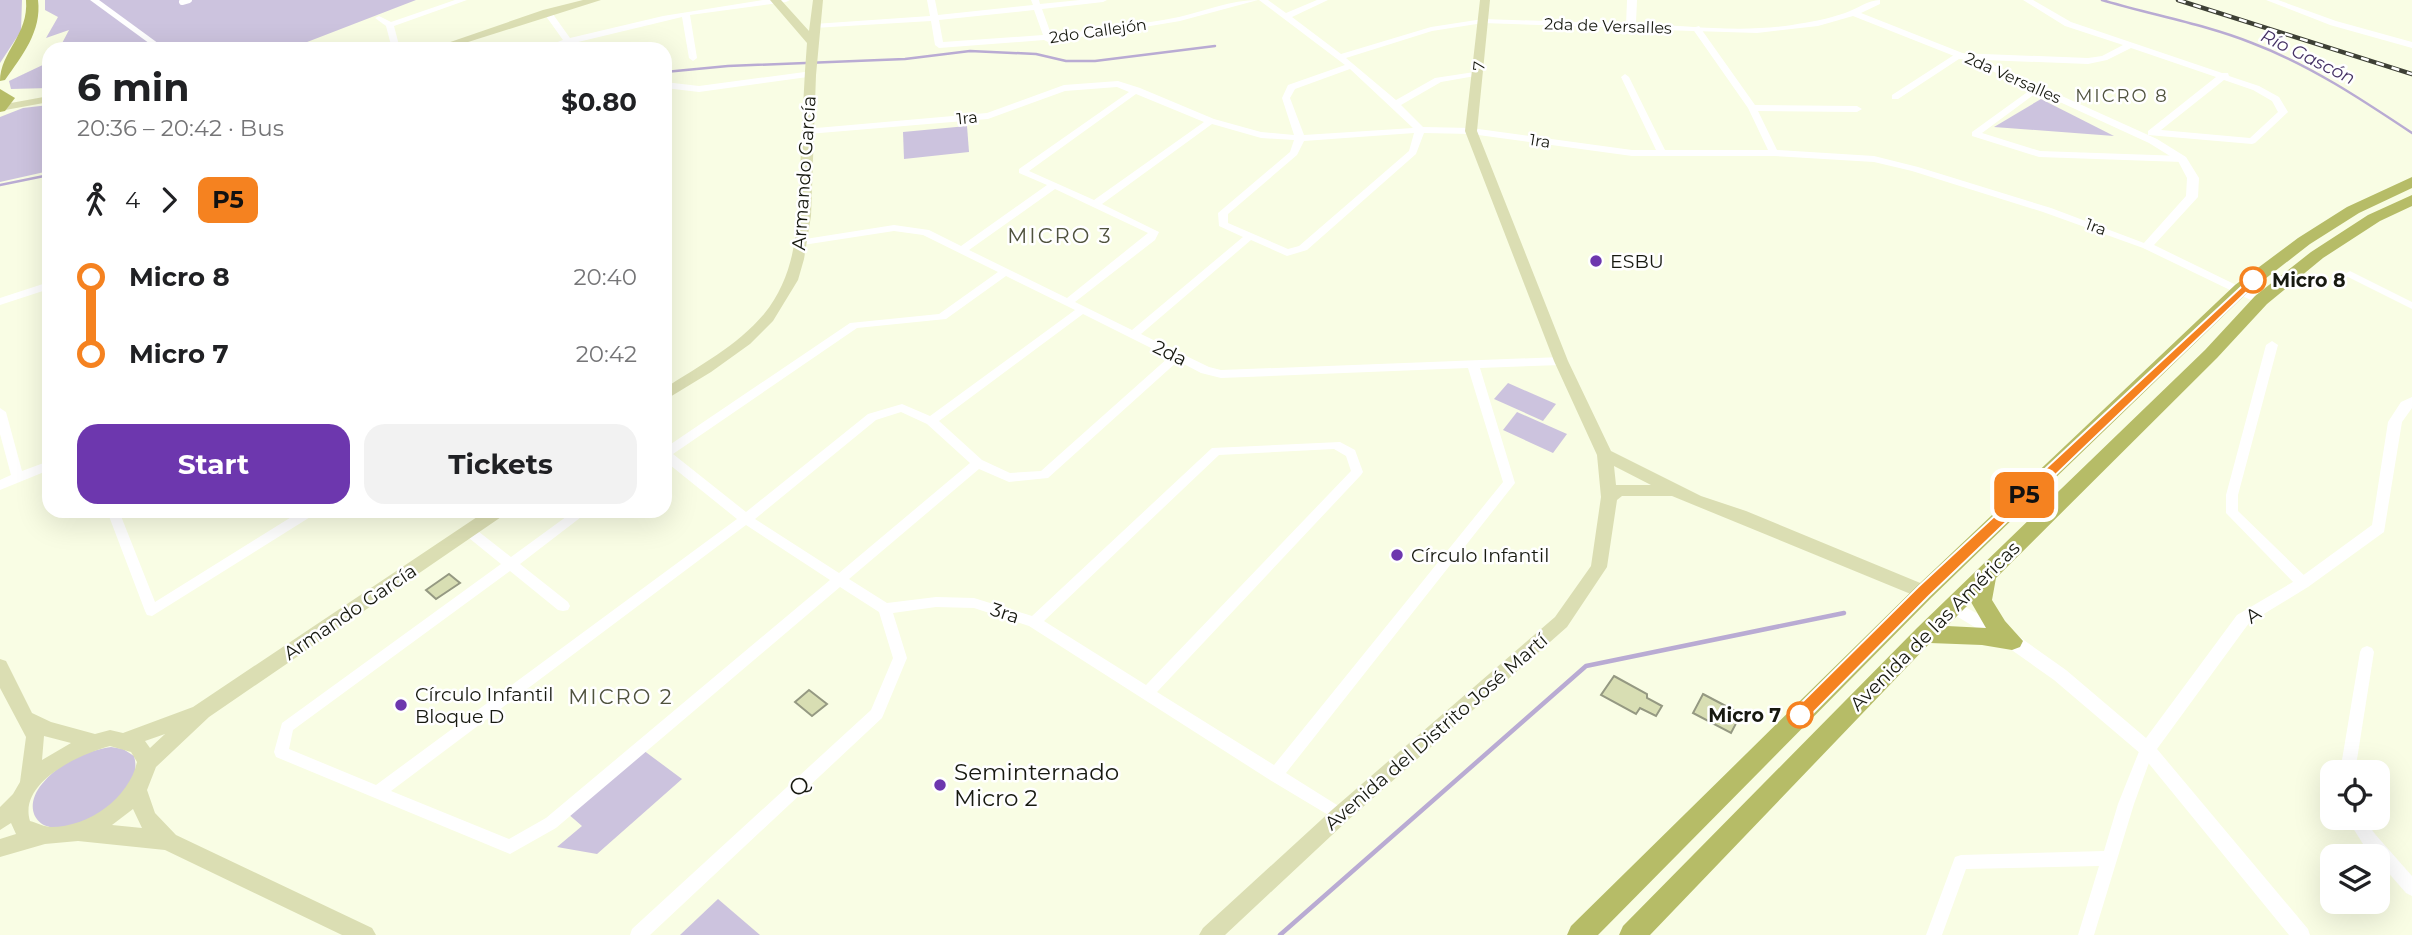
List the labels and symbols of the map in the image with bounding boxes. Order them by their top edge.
street label: 2da de Versalles [1544,14,1672,38]
street label: 2do Callejón [1048,15,1148,47]
water label: Río Gascón [2257,25,2359,89]
street label: 2da Versalles [1962,48,2064,108]
street label: 7 [1469,60,1489,72]
district label: MICRO 8 [2075,85,2169,107]
street label: Armando García [787,95,821,251]
street label: 1ra [956,107,978,129]
street label: 1ra [1528,130,1552,152]
street label: 1ra [2083,214,2109,240]
district label: MICRO 3 [1007,223,1113,248]
place label: ESBU [1610,250,1664,273]
marker: ESBU [1588,253,1604,269]
marker: Micro 8 [2240,267,2266,293]
place label: Micro 8 [2272,269,2345,292]
street label: 2da [1149,335,1191,371]
line badge: P5 [1993,472,2056,518]
street label: Avenida de las Américas [1845,536,2025,716]
place label: Círculo Infantil [1411,544,1549,567]
marker: Círculo Infantil [1389,547,1405,563]
street label: Armando García [279,559,421,665]
street label: 3ra [988,598,1022,628]
street label: A [2241,601,2265,628]
street label: Avenida del Distrito José Martí [1320,628,1553,835]
place label: Círculo Infantil Bloque D [415,683,553,728]
district label: MICRO 2 [568,684,674,709]
marker: Círculo Infantil Bloque D [393,697,409,713]
marker: Micro 7 [1787,702,1813,728]
place label: Micro 7 [1708,704,1781,727]
place label: Seminternado Micro 2 [954,758,1119,812]
street label: Q [782,769,816,803]
marker: Seminternado Micro 2 [932,777,948,793]

